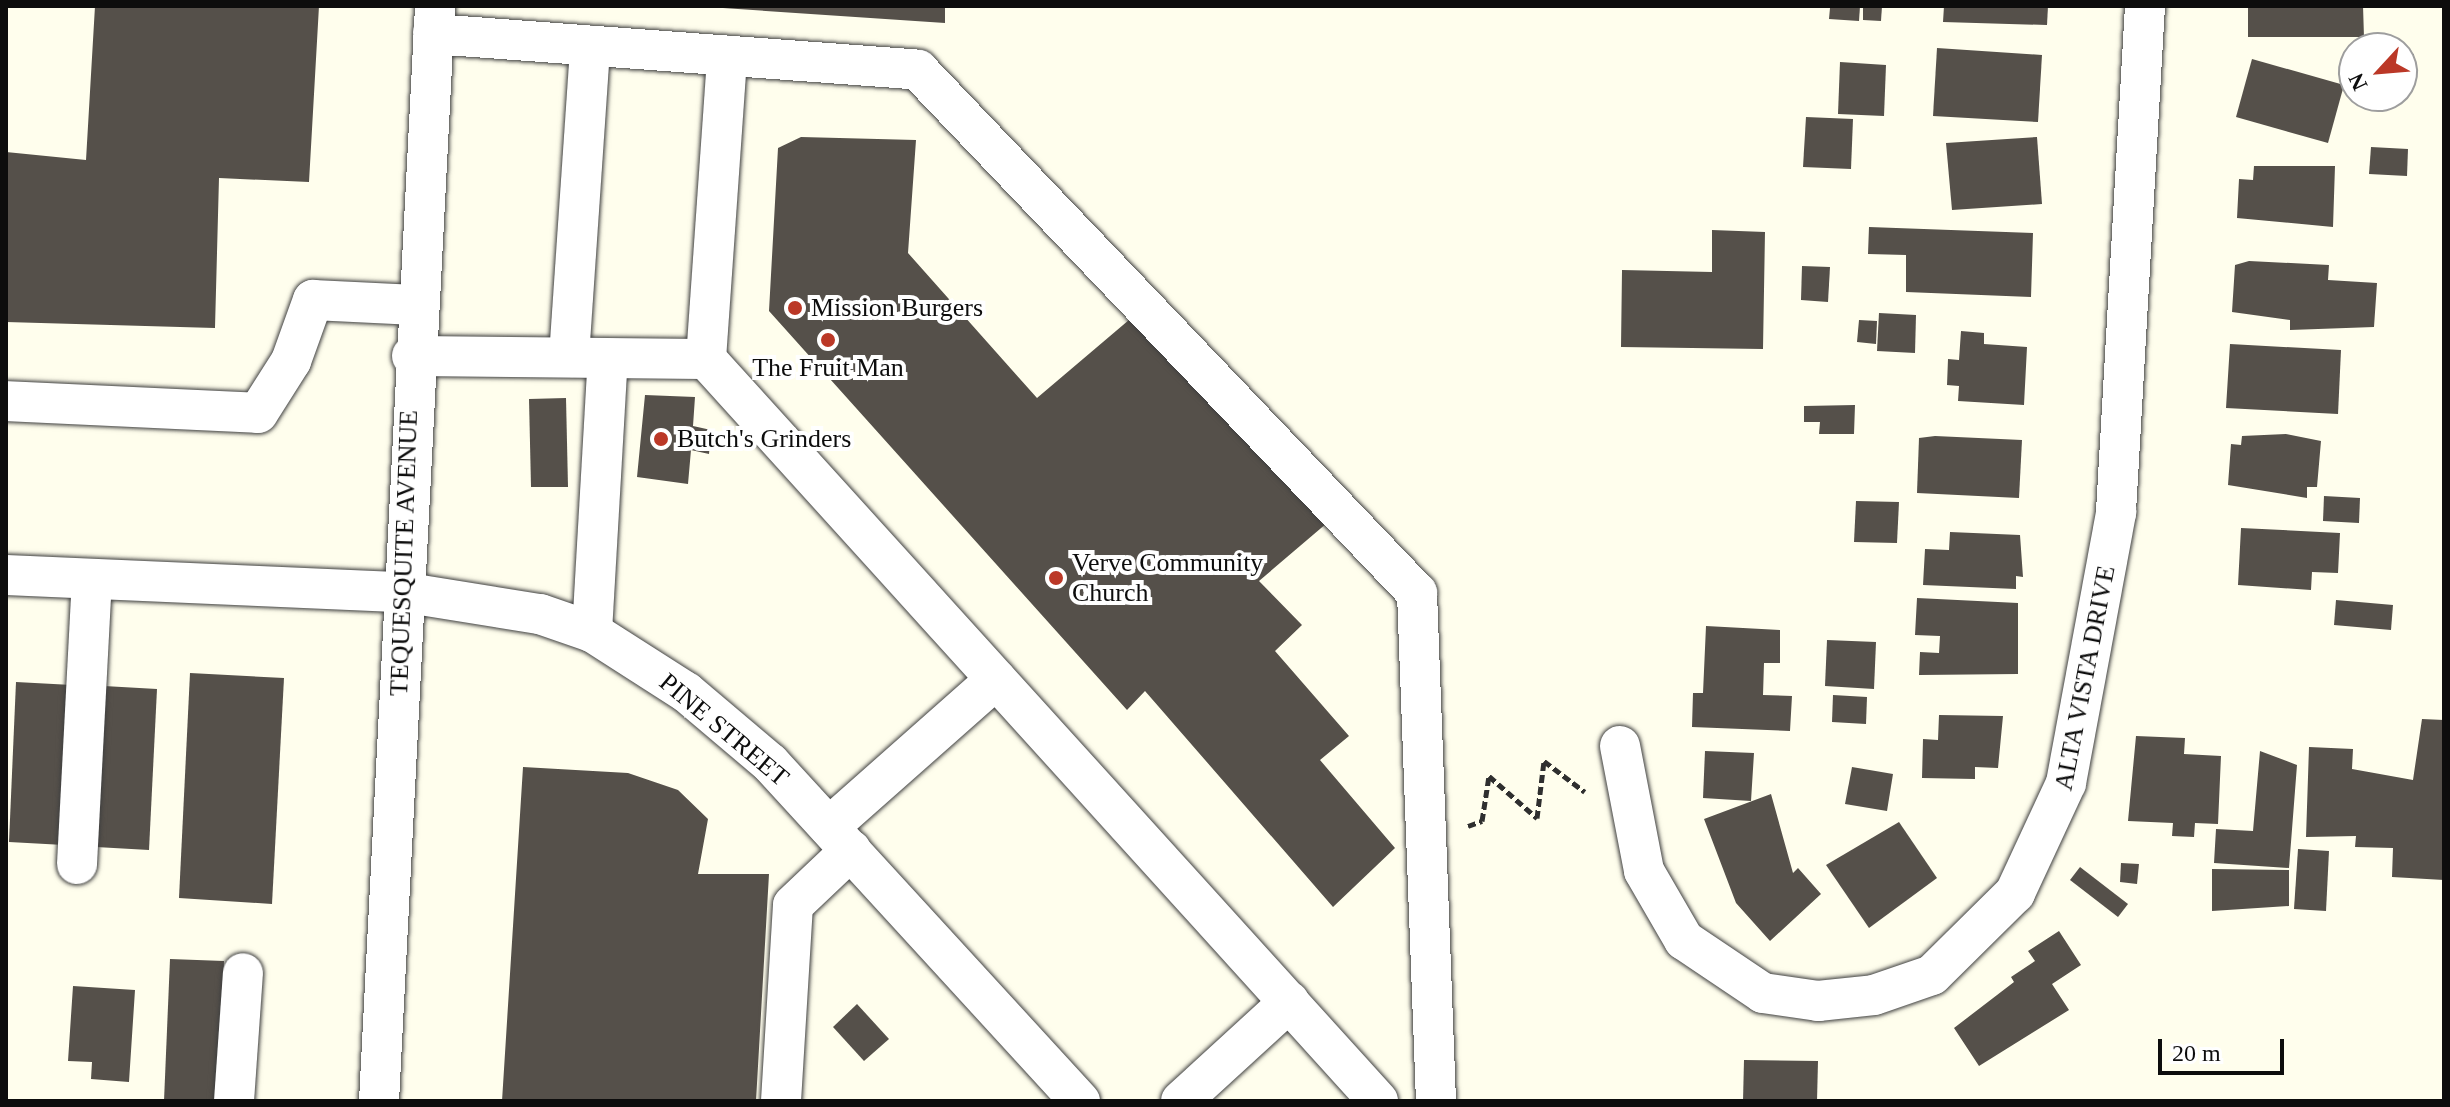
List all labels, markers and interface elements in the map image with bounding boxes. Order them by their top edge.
north arrow [2338,32,2418,112]
text: N [2343,69,2372,94]
place label: Mission Burgers [811,292,1001,324]
marker: Mission Burgers [786,299,804,317]
marker: The Fruit Man [819,331,837,349]
place label: The Fruit Man [745,352,911,384]
street label: TEQUESQUITE AVENUE [384,412,424,694]
place label: Butch's Grinders [677,423,876,455]
marker: Butch's Grinders [652,430,670,448]
place label: Verve Community Church [1072,547,1288,608]
marker: Verve Community Church [1047,569,1065,587]
street label: ALTA VISTA DRIVE [2050,573,2120,783]
street label: PINE STREET [654,668,794,792]
scale bar [2162,1023,2288,1073]
text: 20 m [2172,1040,2221,1066]

